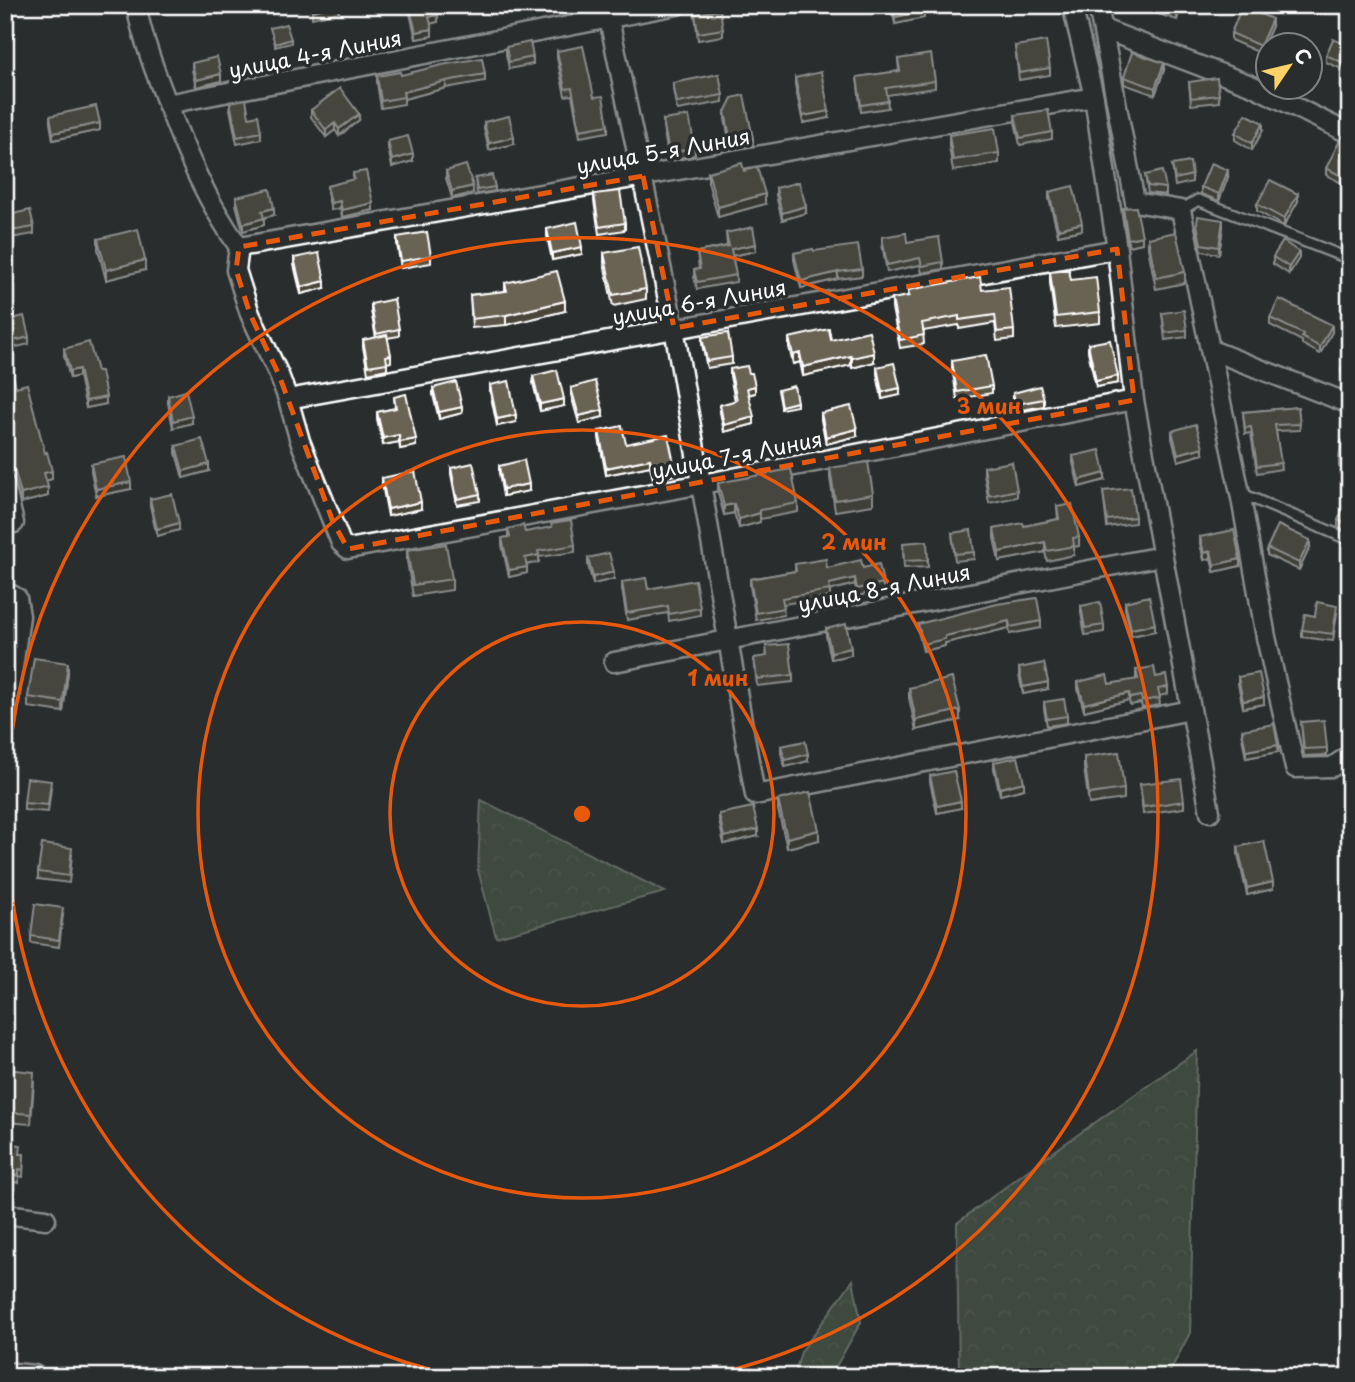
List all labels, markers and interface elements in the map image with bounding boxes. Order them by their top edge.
street label: улица 4-я Линия [226,21,404,85]
north arrow [1254,32,1324,102]
text: С [1288,42,1319,70]
street label: улица 5-я Линия [574,119,752,181]
street label: улица 6-я Линия [609,270,789,332]
text: 3 мин [957,389,1021,421]
street label: улица 7-я Линия [649,422,825,486]
text: 2 мин [821,525,887,557]
street label: улица 8-я Линия [795,555,973,619]
text: 1 мин [688,661,748,693]
centre of rings [570,802,594,826]

